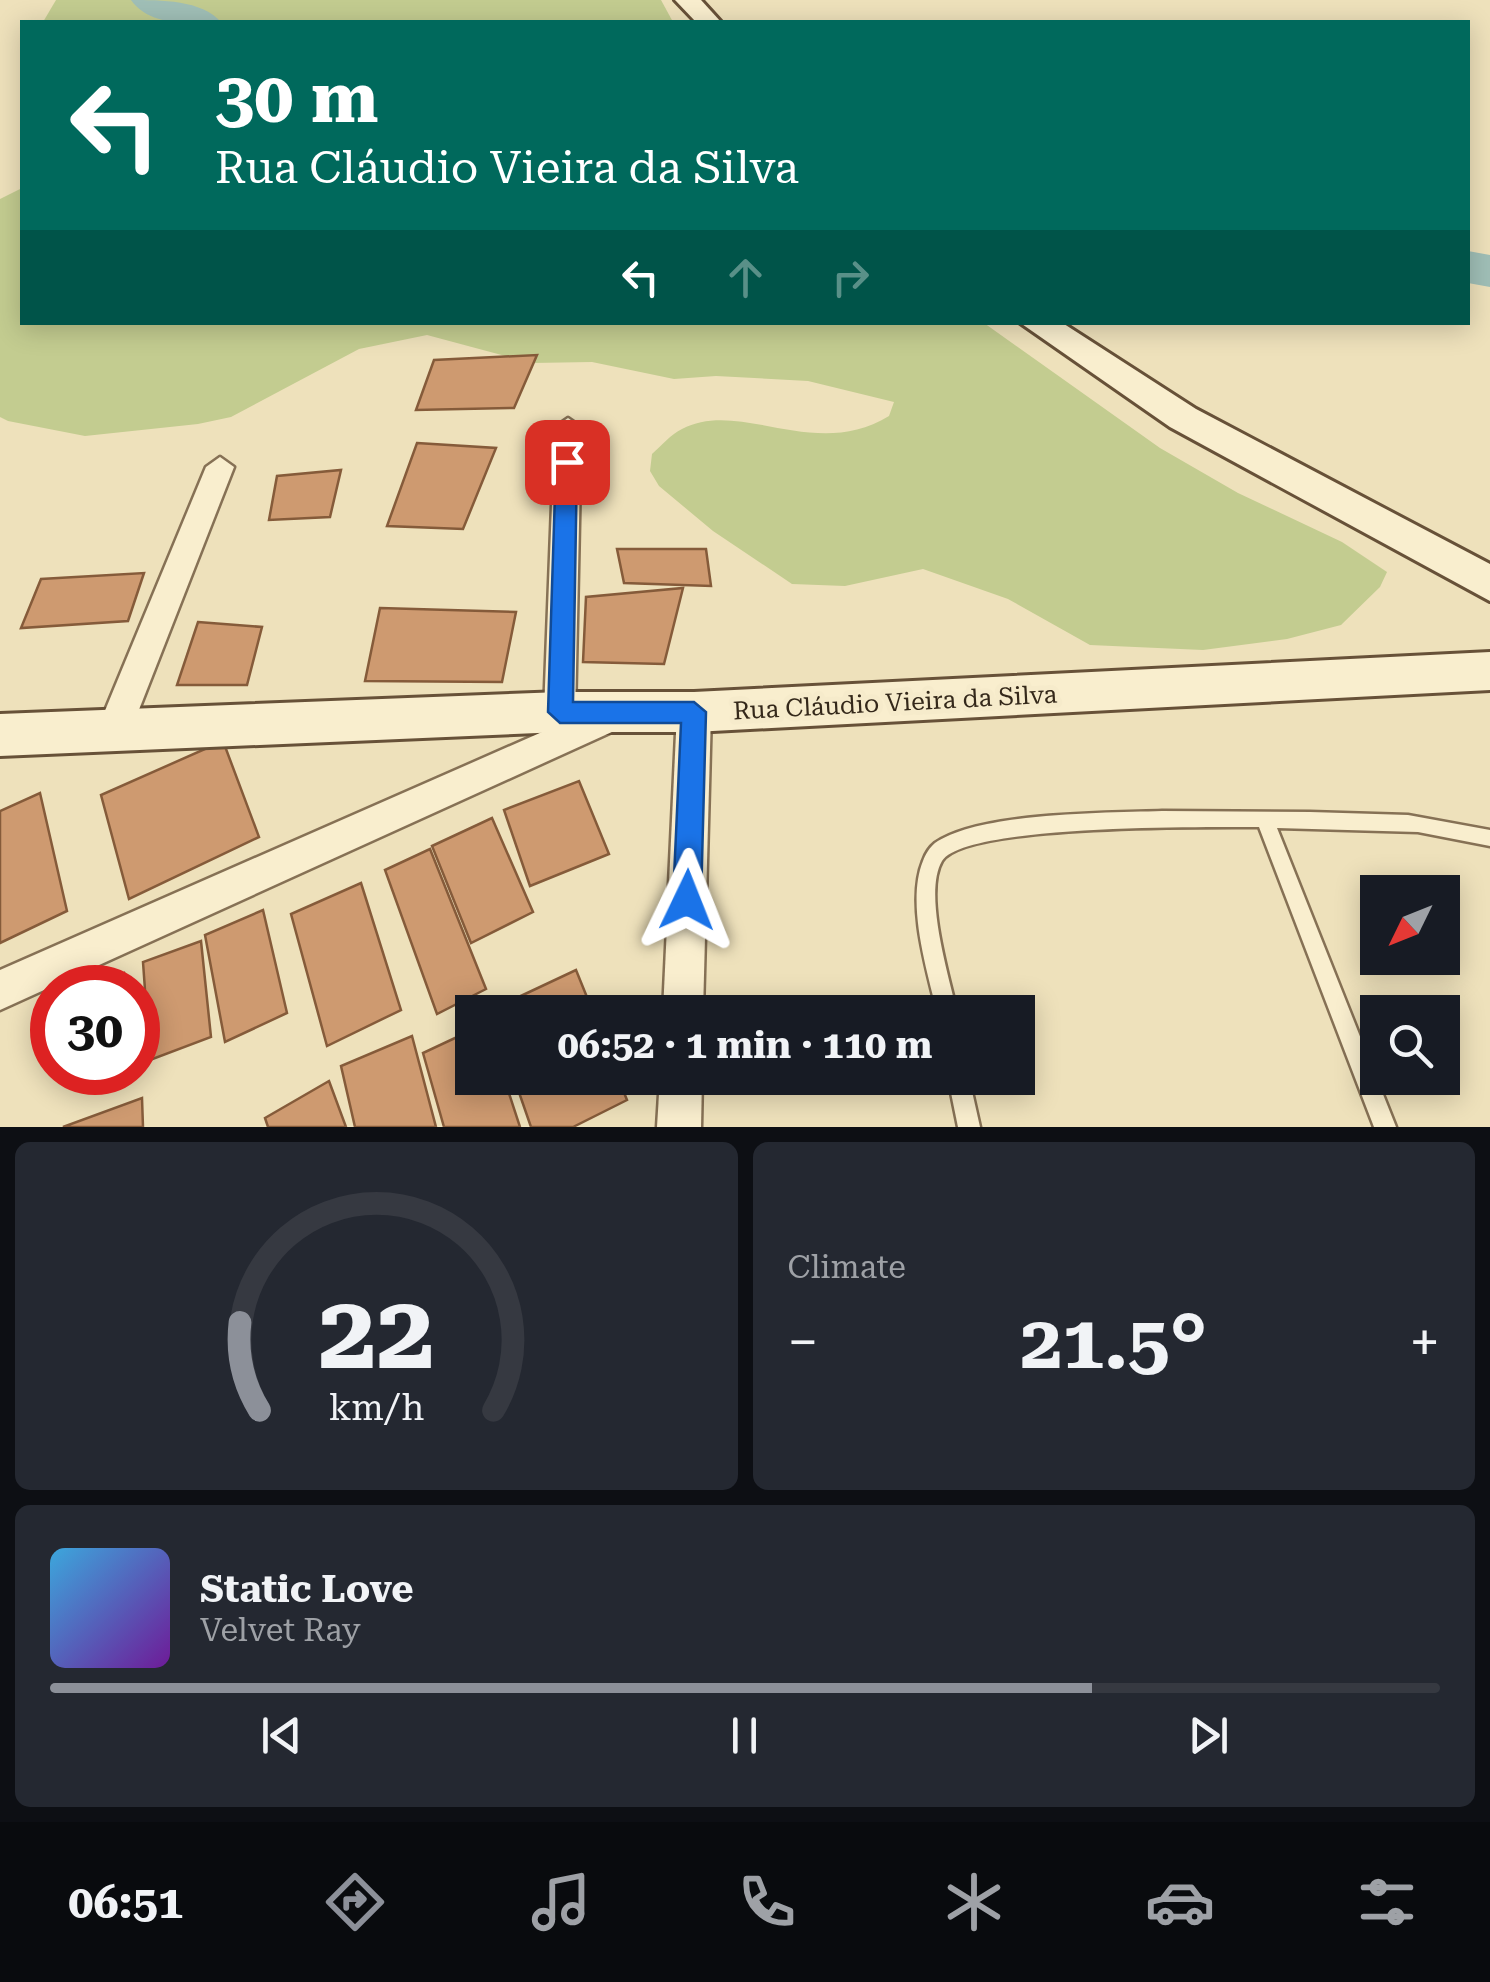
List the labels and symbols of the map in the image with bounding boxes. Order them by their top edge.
pin [525,420,610,505]
street label: Rua Cláudio Vieira da Silva [732,680,1058,725]
position arrow [635,848,739,952]
north arrow [1360,875,1460,975]
speed limit sign: 30 [30,965,160,1095]

